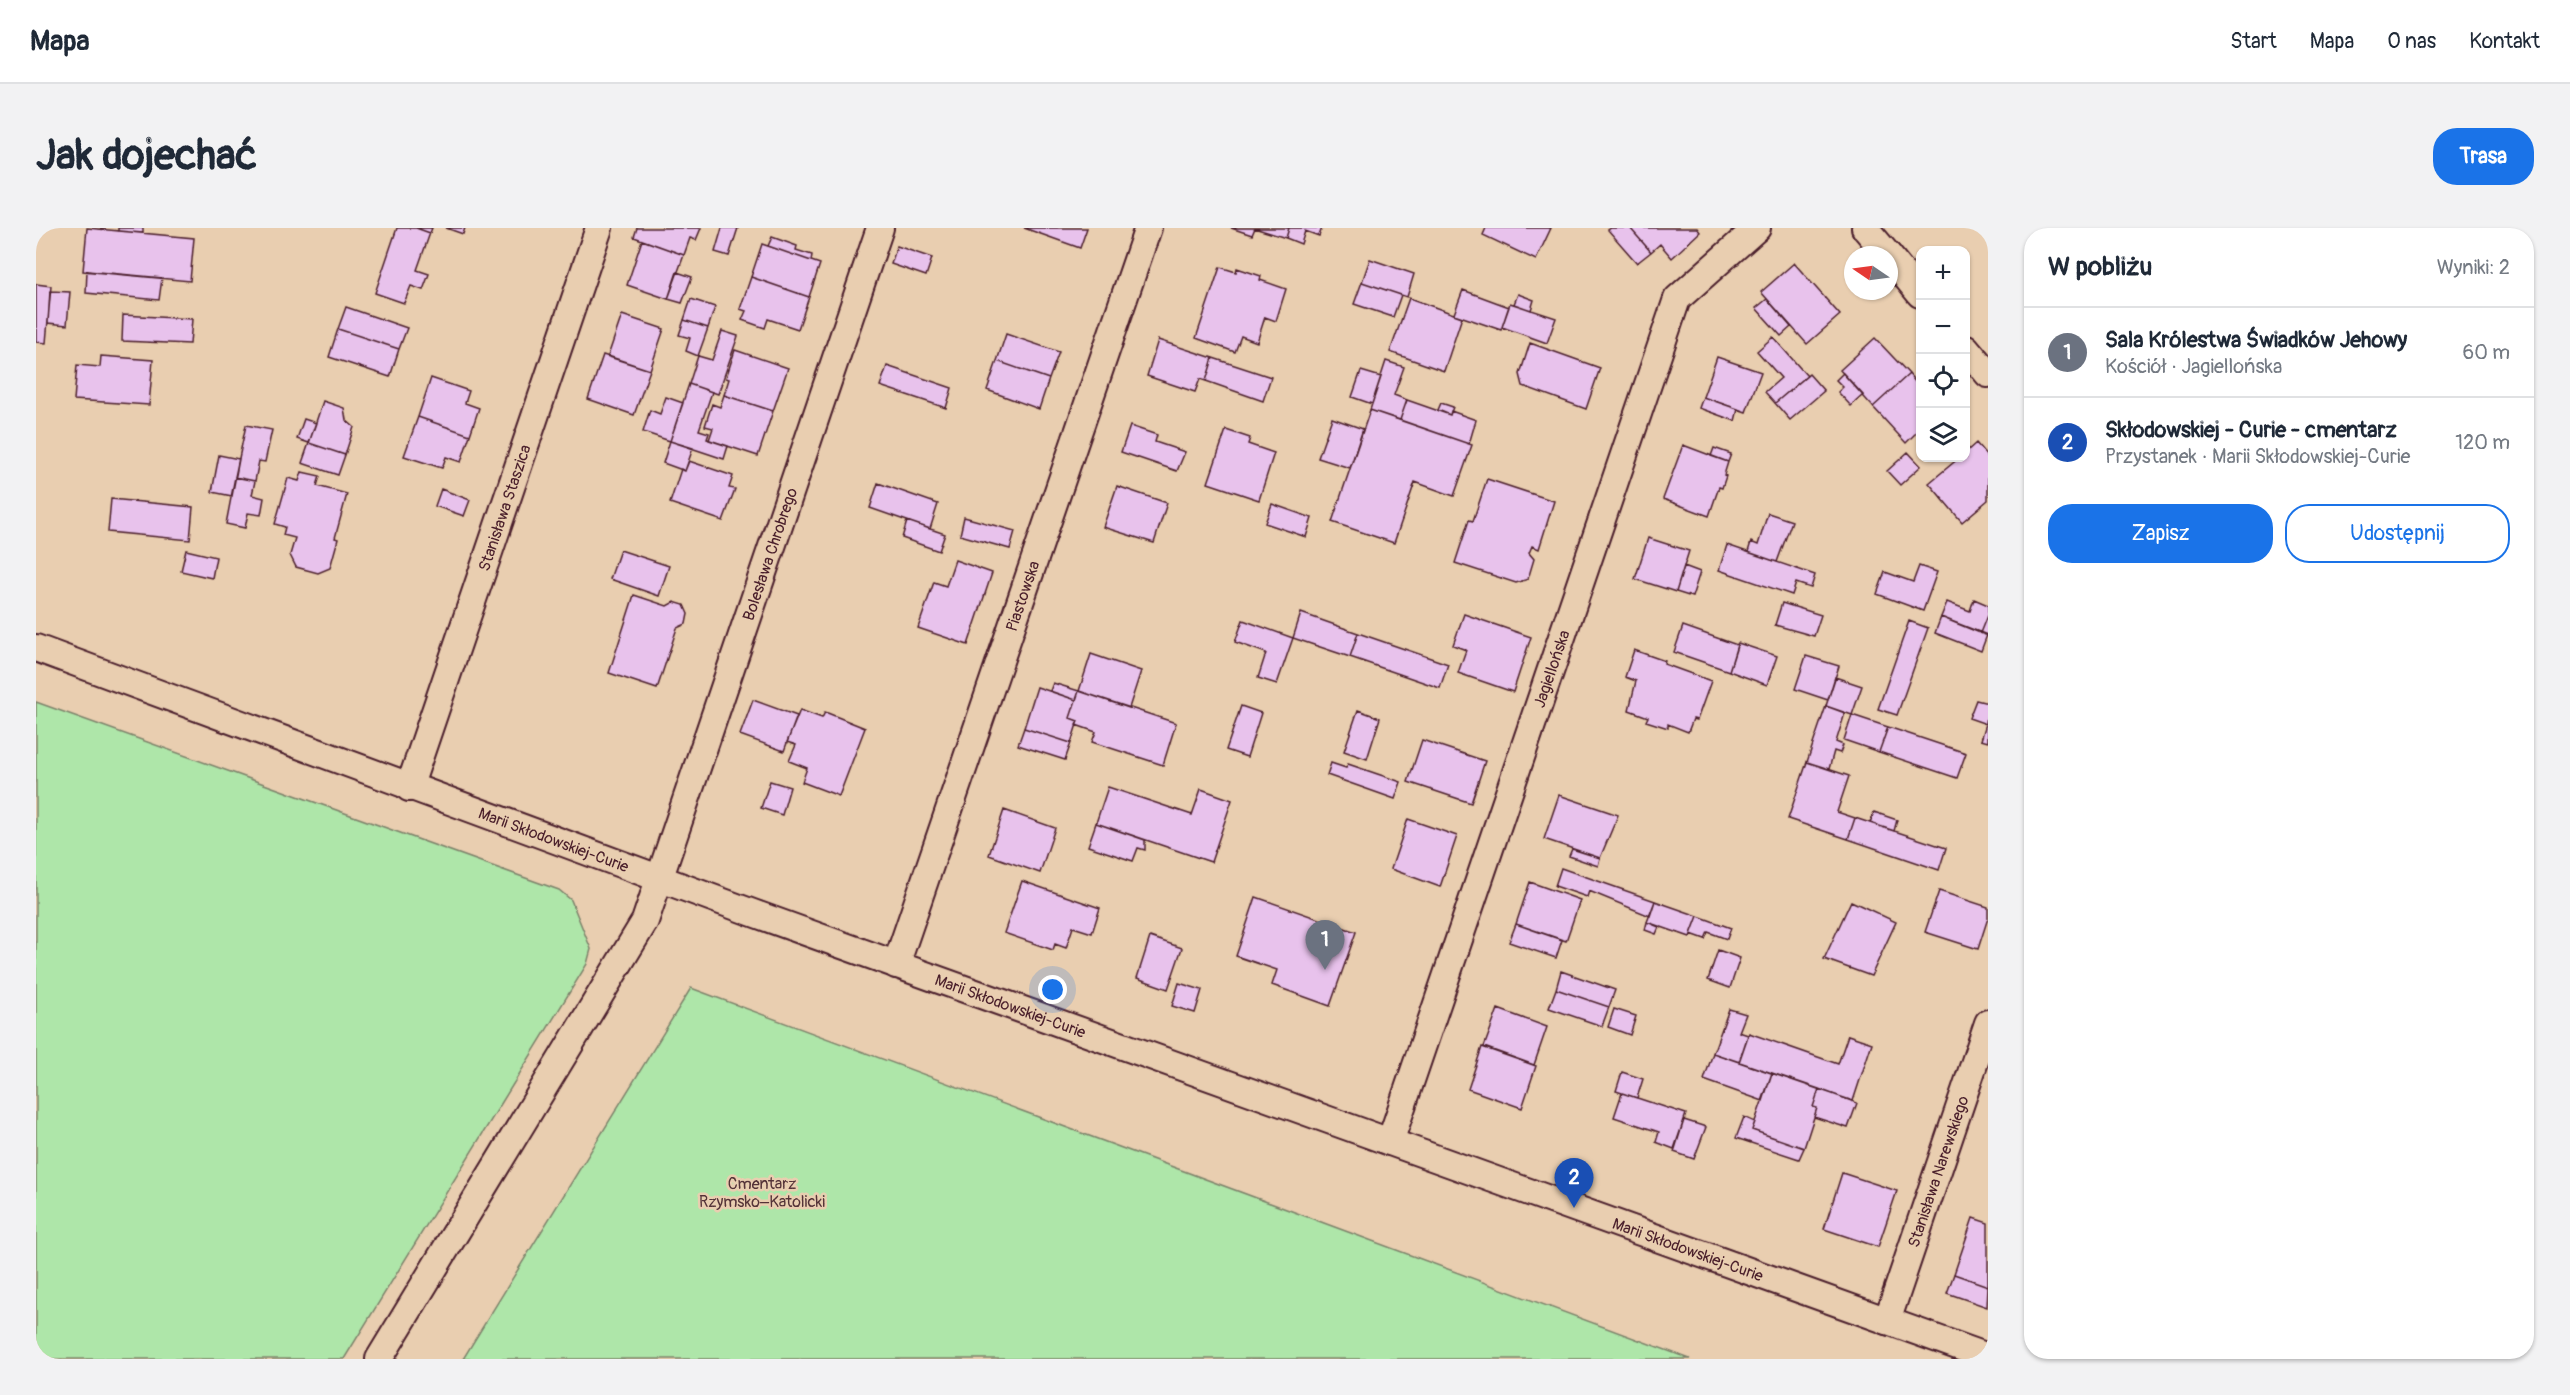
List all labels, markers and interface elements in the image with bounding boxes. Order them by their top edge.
text: Mapa [30,24,89,59]
text: Start [2230,28,2277,55]
text: Mapa [2310,28,2354,55]
text: O nas [2387,28,2436,55]
text: Kontakt [2469,28,2540,55]
button: Trasa [2433,128,2534,185]
text: Jak dojechać [36,130,257,182]
north arrow [1844,246,1898,300]
map controls [1916,246,1970,462]
button: + [1916,246,1970,300]
text: W pobliżu [2048,251,2152,283]
text: Wyniki: 2 [2437,255,2510,280]
button: − [1916,300,1970,354]
text: Sala Królestwa Świadków Jehowy [2105,326,2407,354]
text: 1 [2064,340,2071,365]
text: 60 m [2463,340,2510,365]
button: locate [1916,354,1970,408]
text: Kościół · Jagiellońska [2105,354,2282,379]
button: layers [1916,408,1970,462]
text: Skłodowskiej - Curie - cmentarz [2105,416,2397,444]
text: 2 [2062,430,2073,455]
text: 120 m [2455,430,2510,455]
street label: Stanisława Staszica [474,442,536,574]
text: Przystanek · Marii Skłodowskiej-Curie [2105,444,2410,469]
street label: Bolesława Chrobrego [739,485,802,623]
button: Zapisz [2048,504,2273,563]
button: Udostępnij [2285,504,2510,563]
street label: Piastowska [1002,558,1044,634]
street label: Jagiellońska [1530,628,1575,710]
street label: Marii Skłodowskiej-Curie [475,803,631,877]
pin: 1 [1306,920,1344,970]
street label: Marii Skłodowskiej-Curie [932,970,1088,1043]
your location [1038,975,1067,1004]
street label: Stanisława Narewskiego [1904,1093,1974,1250]
pin: 2 [1554,1158,1594,1208]
park label: Cmentarz Rzymsko–Katolicki [699,1174,825,1212]
street label: Marii Skłodowskiej-Curie [1610,1214,1766,1286]

